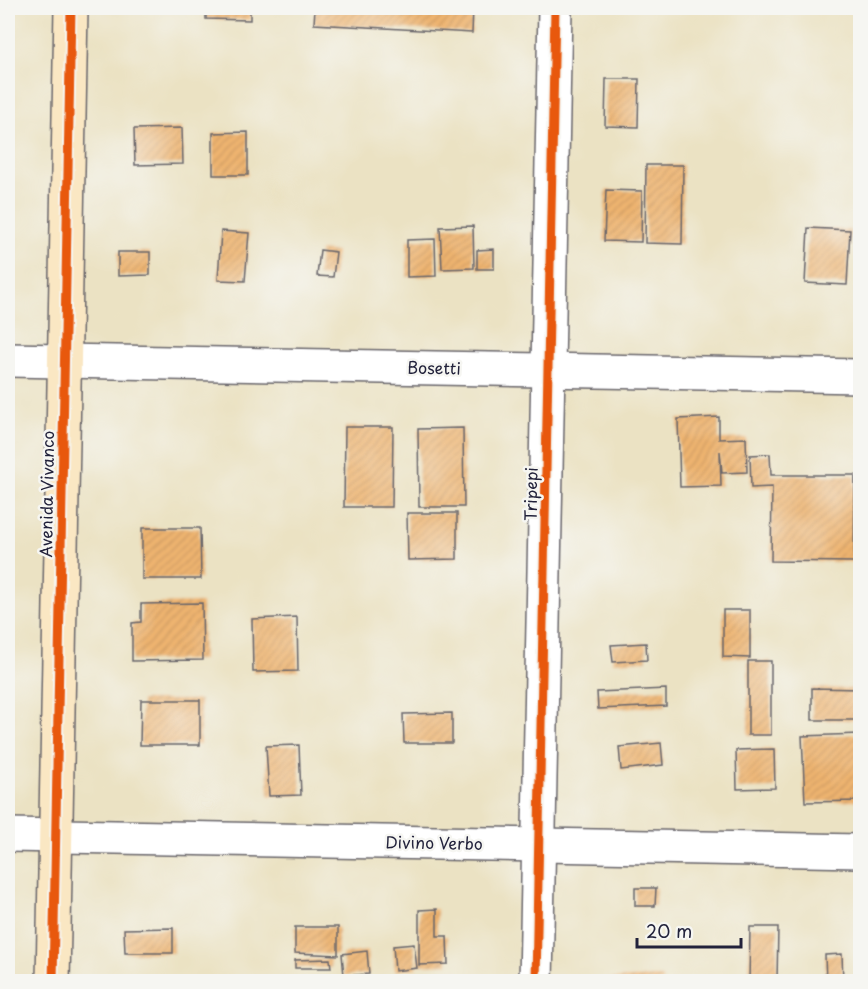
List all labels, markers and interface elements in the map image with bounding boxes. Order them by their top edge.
street label: Bosetti [407,355,461,379]
street label: Avenida Vivanco [33,430,59,557]
street label: Tripepi [518,467,542,521]
street label: Divino Verbo [385,829,483,855]
scale bar [637,911,740,949]
text: 20 m [646,917,692,944]

